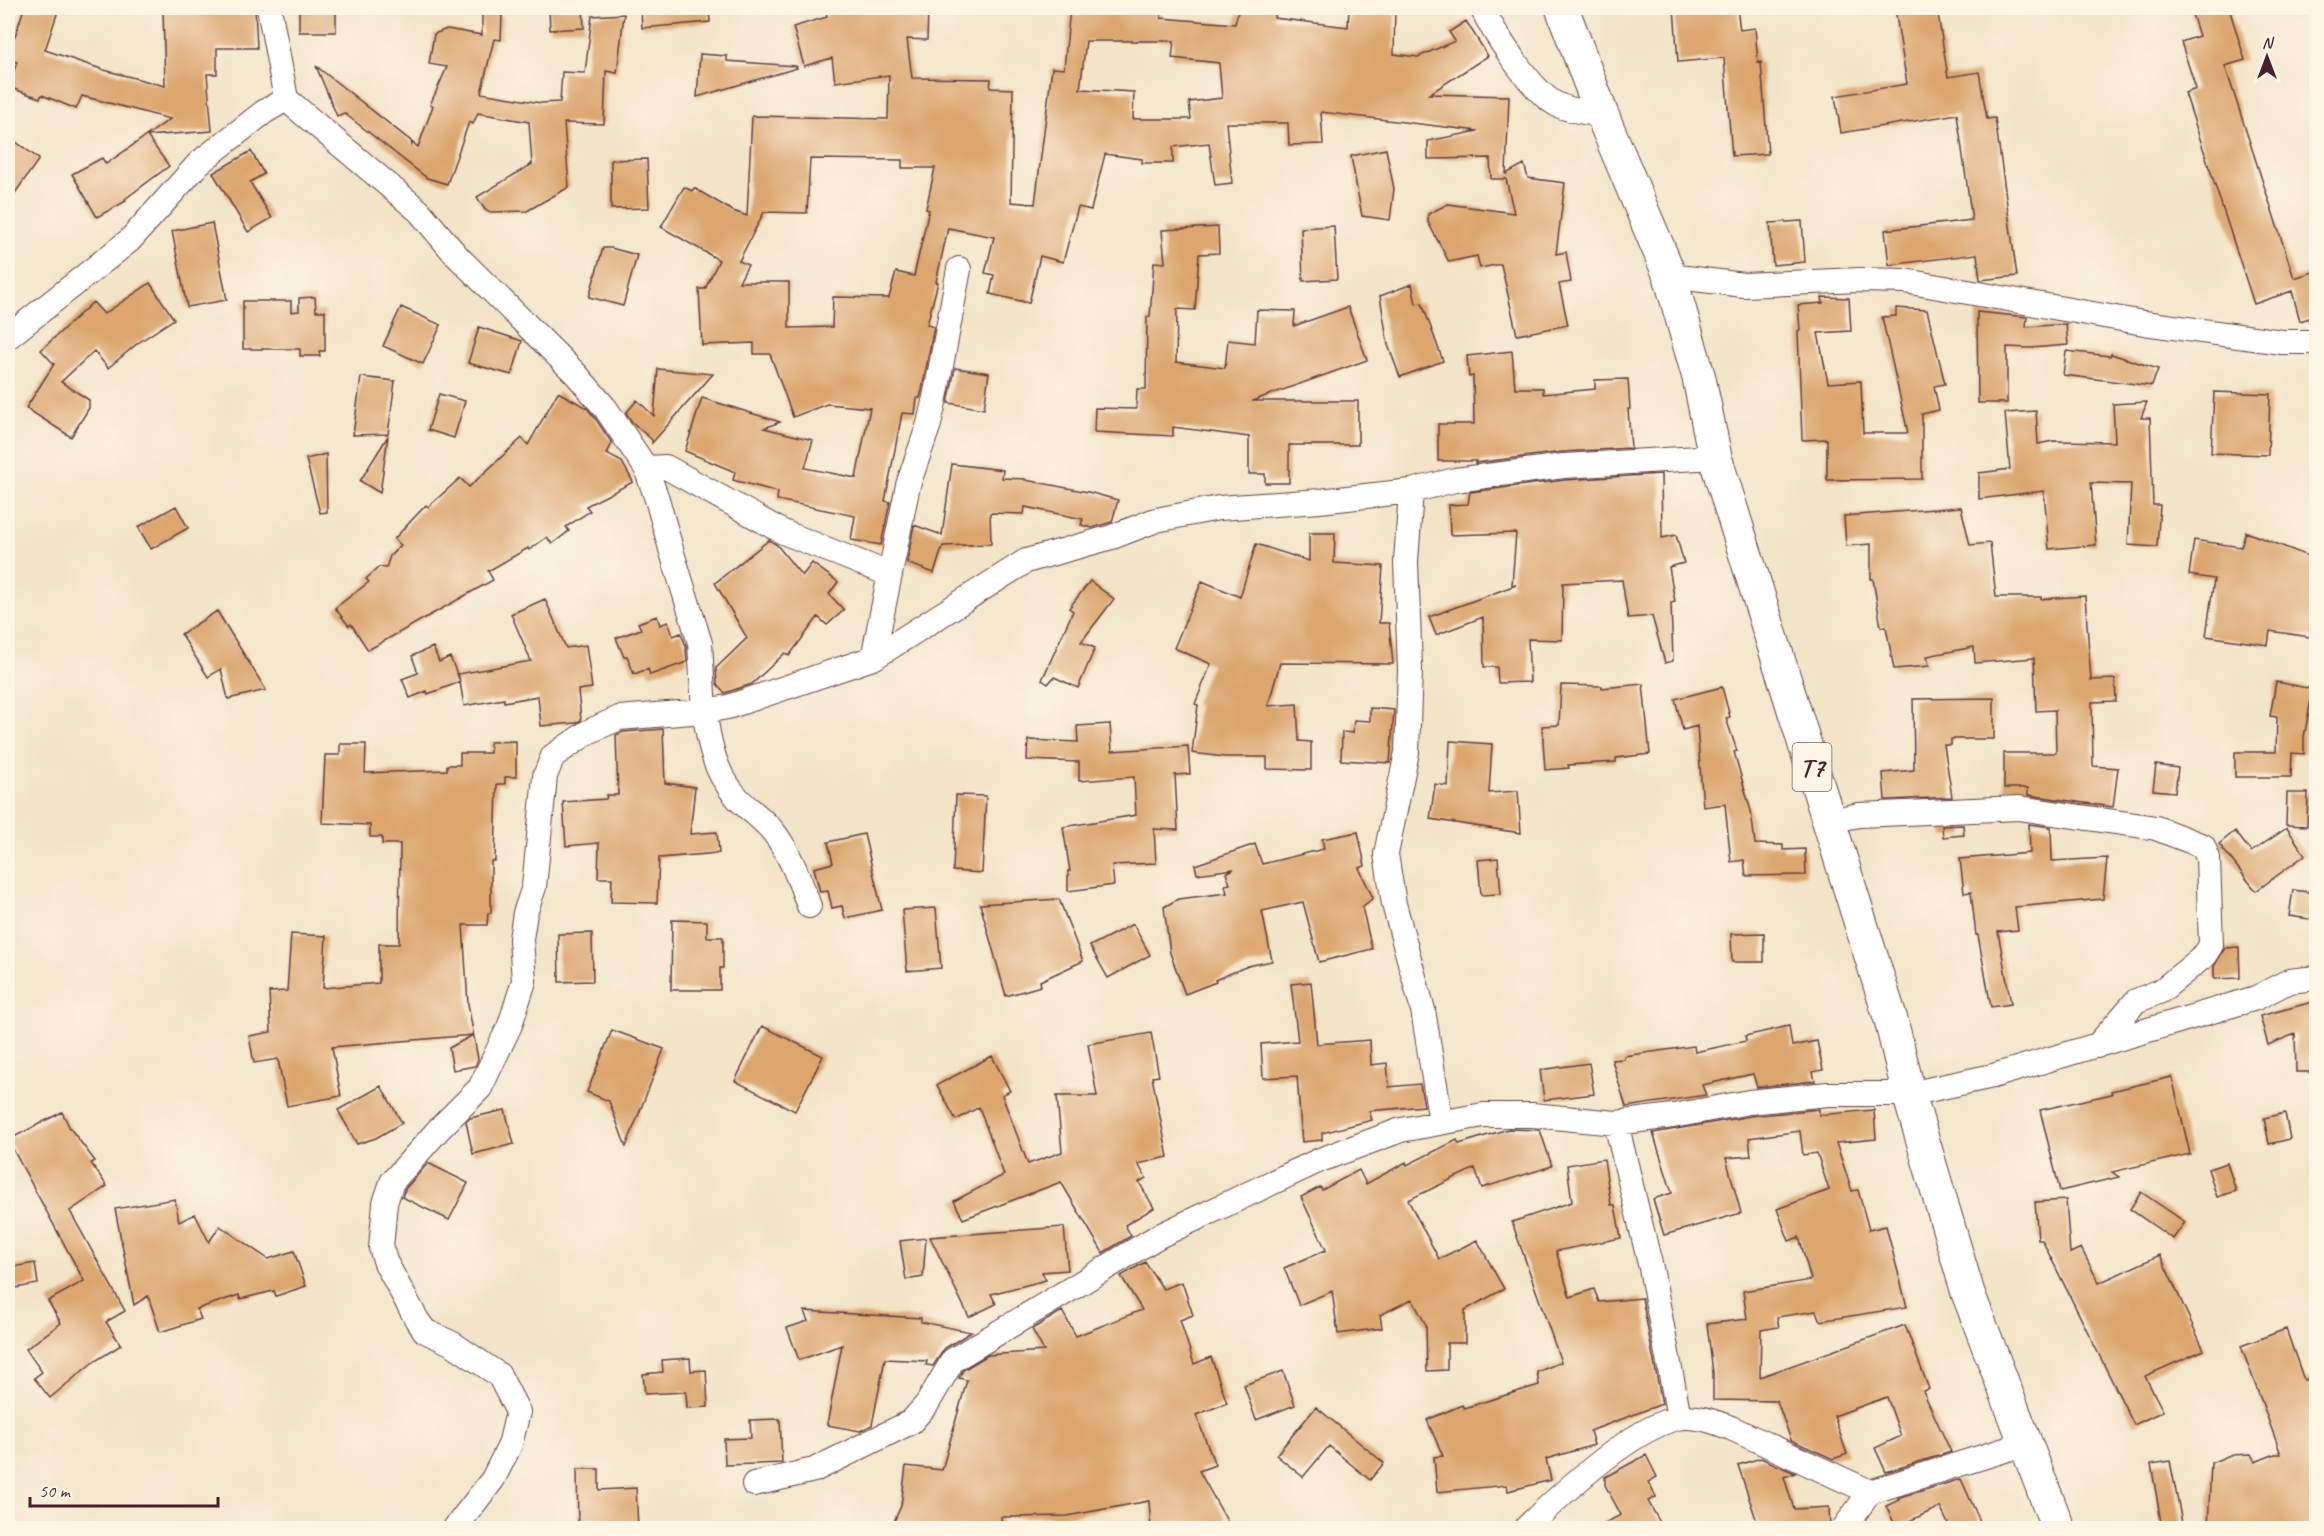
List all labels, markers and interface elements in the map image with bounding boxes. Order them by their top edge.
north arrow [2237,27,2297,87]
text: N [2262,33,2275,53]
road number: T7 [1792,743,1832,791]
scale bar [30,1470,218,1508]
text: 50 m [39,1480,72,1502]

